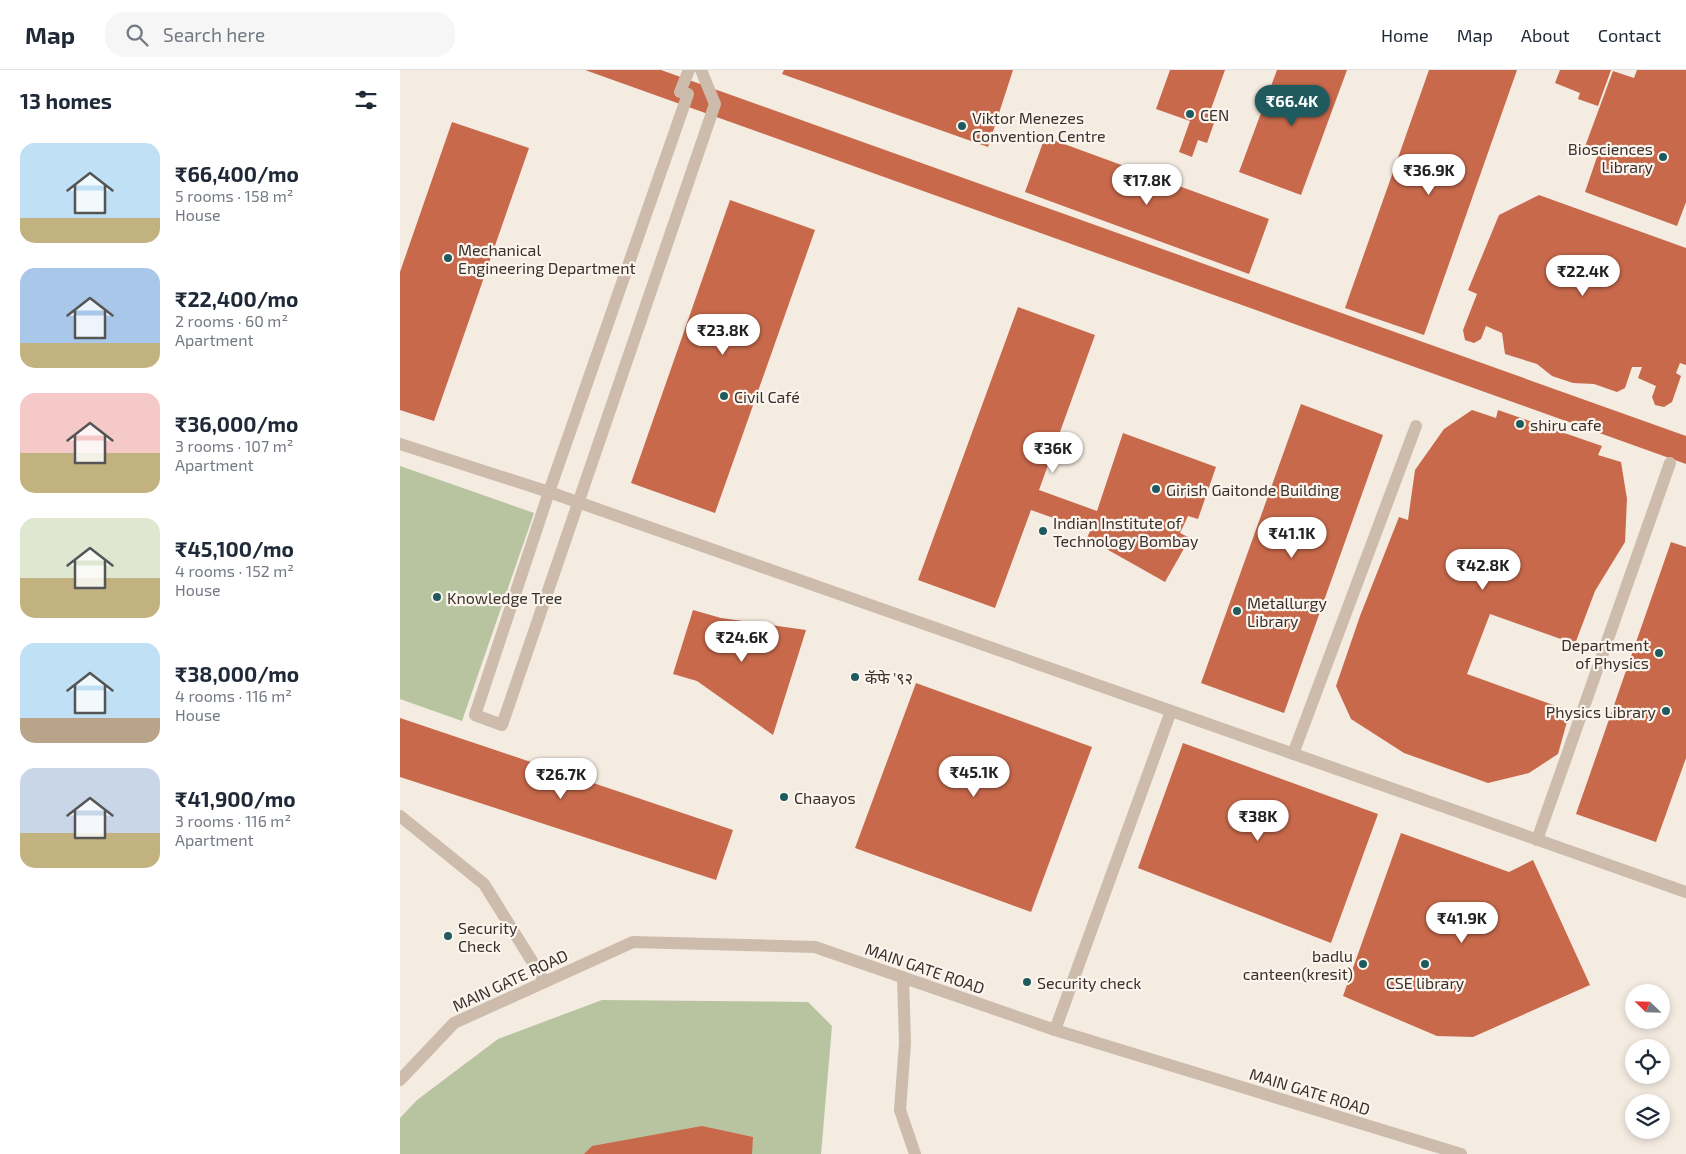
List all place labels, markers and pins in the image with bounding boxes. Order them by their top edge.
pin: ₹66.4K [1251,85,1333,127]
place label: CEN [1200,105,1229,124]
place label: Viktor Menezes Convention Centre [972,108,1106,145]
marker: CEN [1184,108,1196,120]
marker: Viktor Menezes Convention Centre [956,120,968,132]
place label: Biosciences Library [1568,139,1654,176]
marker: Biosciences Library [1657,151,1669,163]
pin: ₹36.9K [1388,154,1470,196]
pin: ₹17.8K [1106,164,1188,206]
place label: Mechanical Engineering Department [458,240,636,277]
marker: Mechanical Engineering Department [442,252,454,264]
pin: ₹22.4K [1542,254,1624,297]
pin: ₹23.8K [682,314,764,356]
place label: Civil Café [734,387,800,406]
marker: Civil Café [718,390,730,402]
place label: shiru cafe [1530,415,1602,434]
marker: shiru cafe [1514,418,1526,430]
pin: ₹36K [1023,432,1083,474]
place label: Girish Gaitonde Building [1166,480,1339,499]
marker: Girish Gaitonde Building [1150,483,1162,495]
place label: Indian Institute of Technology Bombay [1053,513,1199,550]
pin: ₹41.1K [1251,516,1333,559]
marker: Indian Institute of Technology Bombay [1037,525,1049,537]
pin: ₹42.8K [1442,548,1524,591]
place label: Knowledge Tree [447,588,562,607]
marker: Knowledge Tree [431,591,443,603]
place label: Metallurgy Library [1247,593,1327,630]
marker: Metallurgy Library [1231,605,1243,617]
pin: ₹24.6K [701,620,783,663]
place label: Department of Physics [1561,635,1649,672]
marker: Department of Physics [1653,647,1665,659]
place label: कॅफे '९२ [865,668,913,687]
marker: कॅफे '९२ [849,671,861,683]
place label: Physics Library [1546,702,1657,721]
marker: Physics Library [1660,705,1672,717]
pin: ₹45.1K [933,756,1015,798]
pin: ₹26.7K [520,758,602,800]
place label: Chaayos [794,788,856,807]
marker: Chaayos [778,791,790,803]
pin: ₹38K [1228,800,1288,842]
pin: ₹41.9K [1421,902,1503,944]
place label: Security Check [458,918,518,955]
marker: Security Check [442,930,454,942]
place label: badlu canteen(kresit) [1243,946,1353,983]
marker: badlu canteen(kresit) [1357,958,1369,970]
marker: CSE library [1419,958,1431,970]
place label: Security check [1037,973,1141,992]
place label: CSE library [1386,973,1465,992]
marker: Security check [1021,976,1033,988]

